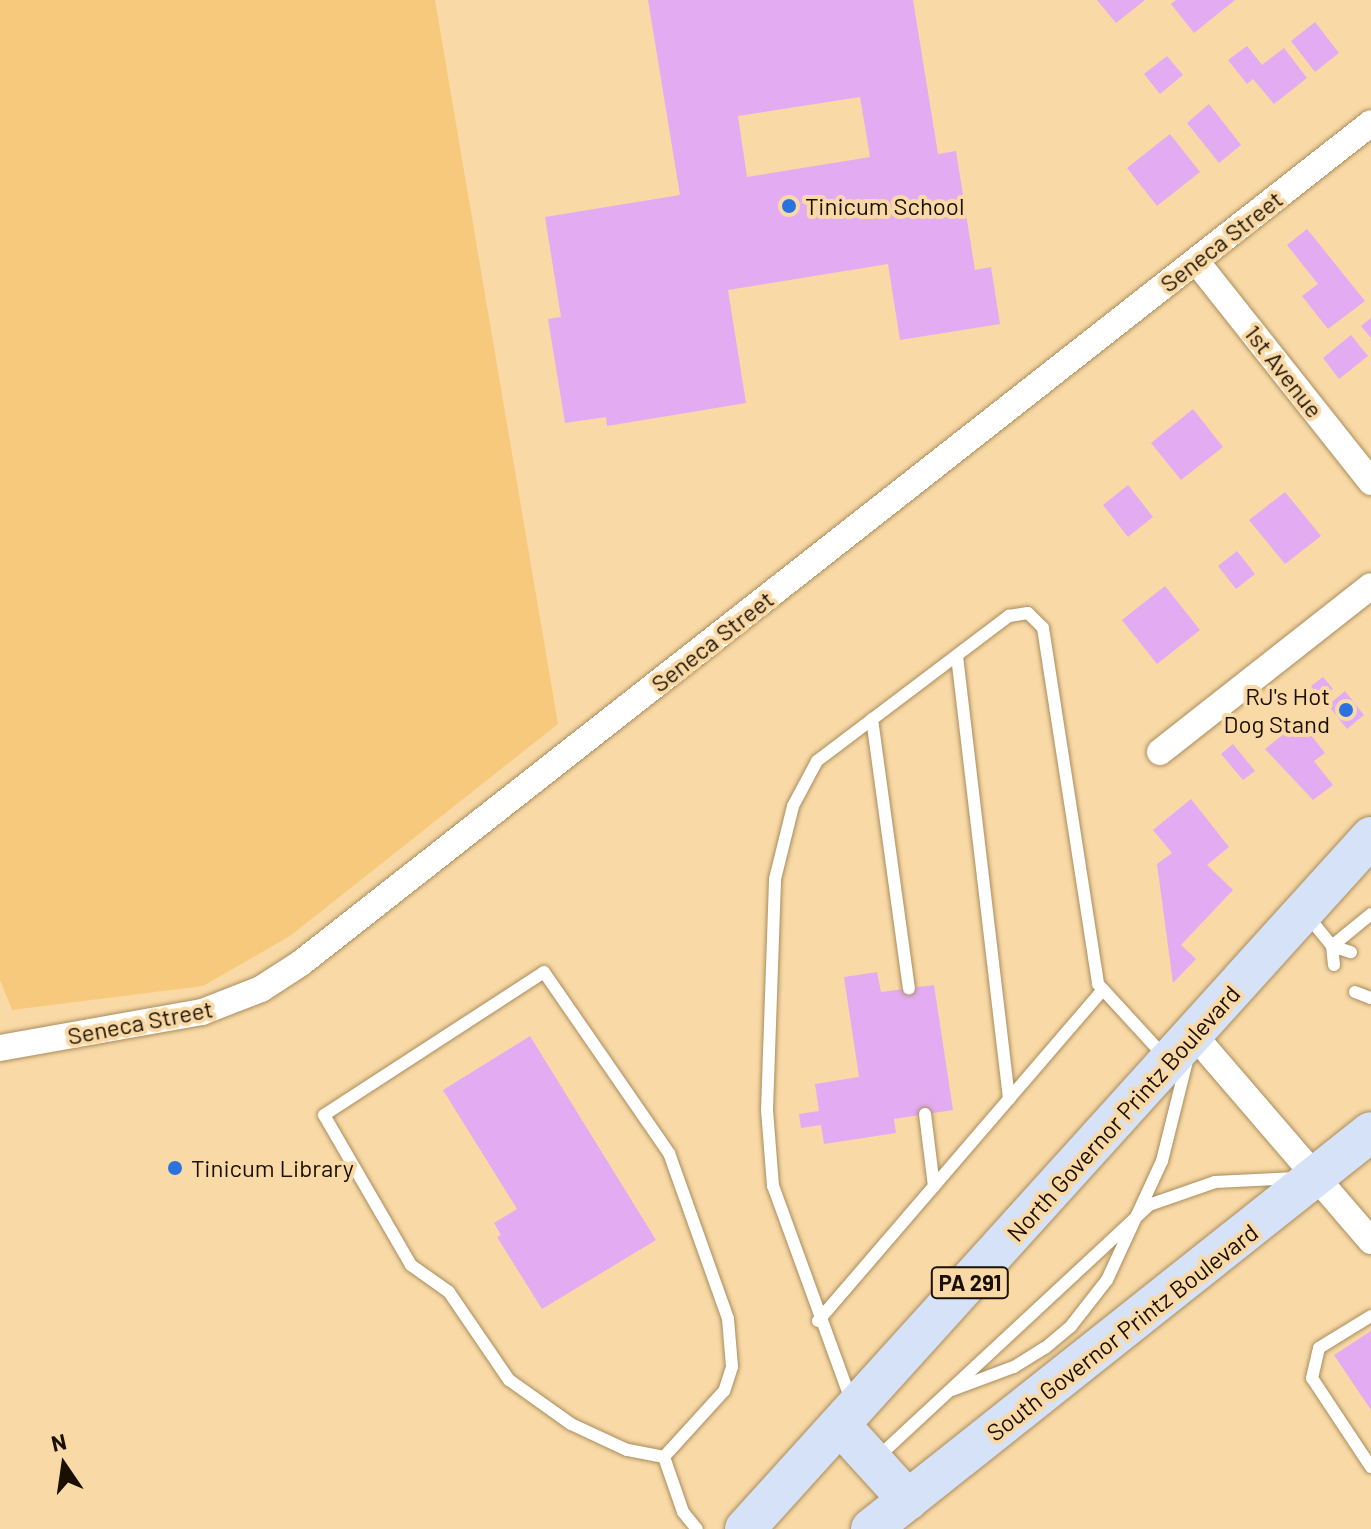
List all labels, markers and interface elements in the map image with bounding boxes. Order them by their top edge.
street label: Seneca Street [1154,184,1288,298]
place label: Tinicum School [805,192,964,220]
marker: Tinicum School [780,197,798,215]
street label: 1st Avenue [1239,319,1329,423]
street label: Seneca Street [645,584,779,698]
place label: RJ's Hot Dog Stand [1224,682,1330,738]
marker: RJ's Hot Dog Stand [1337,701,1355,719]
street label: North Governor Printz Boulevard [1000,979,1246,1247]
street label: Seneca Street [65,994,215,1050]
place label: Tinicum Library [191,1154,354,1182]
marker: Tinicum Library [166,1159,184,1177]
street label: South Governor Printz Boulevard [981,1217,1263,1447]
road number: PA 291 [930,1265,1010,1301]
north arrow [24,1425,104,1505]
text: N [49,1427,69,1456]

